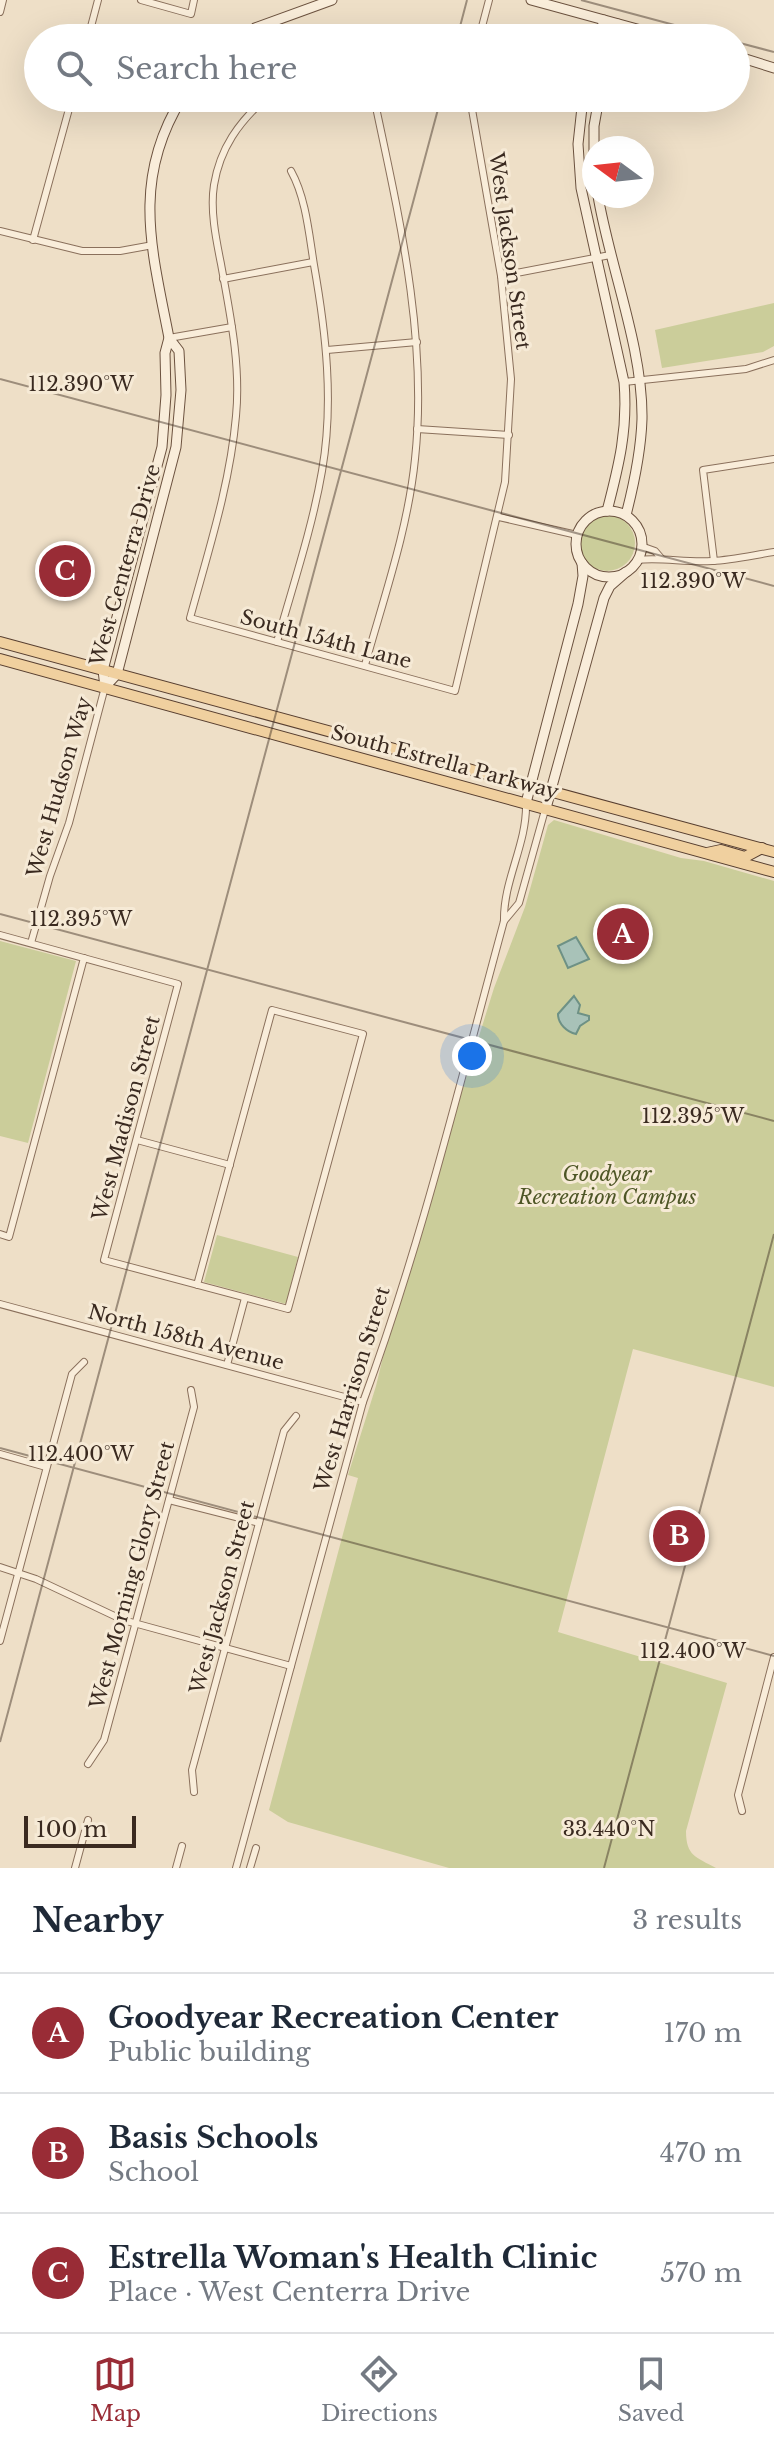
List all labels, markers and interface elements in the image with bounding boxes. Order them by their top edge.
search box [24,24,750,112]
icon: search [52,46,96,90]
text: Search here [116,50,297,87]
north arrow [582,136,654,208]
street label: West Jackson Street [484,150,536,352]
text: 112.390°W [28,372,134,396]
street label: West Centerra Drive [84,461,165,670]
pin: C [39,541,91,601]
text: 112.390°W [640,569,746,593]
street label: South 154th Lane [238,605,414,673]
street label: West Hudson Way [21,694,96,881]
street label: South Estrella Parkway [329,720,562,804]
pin: A [597,904,649,964]
text: 112.395°W [30,907,133,931]
street label: West Madison Street [87,1013,165,1224]
your location [452,1036,492,1076]
text: 112.395°W [642,1104,745,1128]
park label: Goodyear Recreation Campus [517,1162,697,1209]
street label: West Harrison Street [309,1283,395,1495]
street label: North 158th Avenue [85,1299,287,1375]
street label: West Morning Glory Street [84,1438,179,1712]
text: 112.400°W [28,1442,135,1466]
street label: West Jackson Street [184,1497,259,1697]
pin: B [653,1506,705,1566]
text: 112.400°W [640,1639,747,1663]
scale bar [24,1812,136,1848]
text: 100 m [36,1816,107,1843]
text: 33.440°N [563,1817,655,1841]
text: Nearby [32,1899,164,1941]
text: 3 results [632,1904,742,1936]
text: Goodyear Recreation Center [108,1999,558,2036]
text: A [47,2017,69,2049]
text: 170 m [663,2017,742,2049]
text: Public building [108,2036,311,2068]
text: Basis Schools [108,2119,318,2156]
text: B [48,2137,68,2169]
text: 470 m [660,2137,742,2169]
text: School [108,2156,199,2188]
text: Estrella Woman's Health Clinic [108,2239,597,2276]
text: C [47,2257,69,2289]
text: 570 m [660,2257,742,2289]
text: Place · West Centerra Drive [108,2276,471,2308]
tab: Map [90,2352,141,2427]
tab: Directions [321,2352,438,2427]
tab: Saved [618,2352,684,2427]

